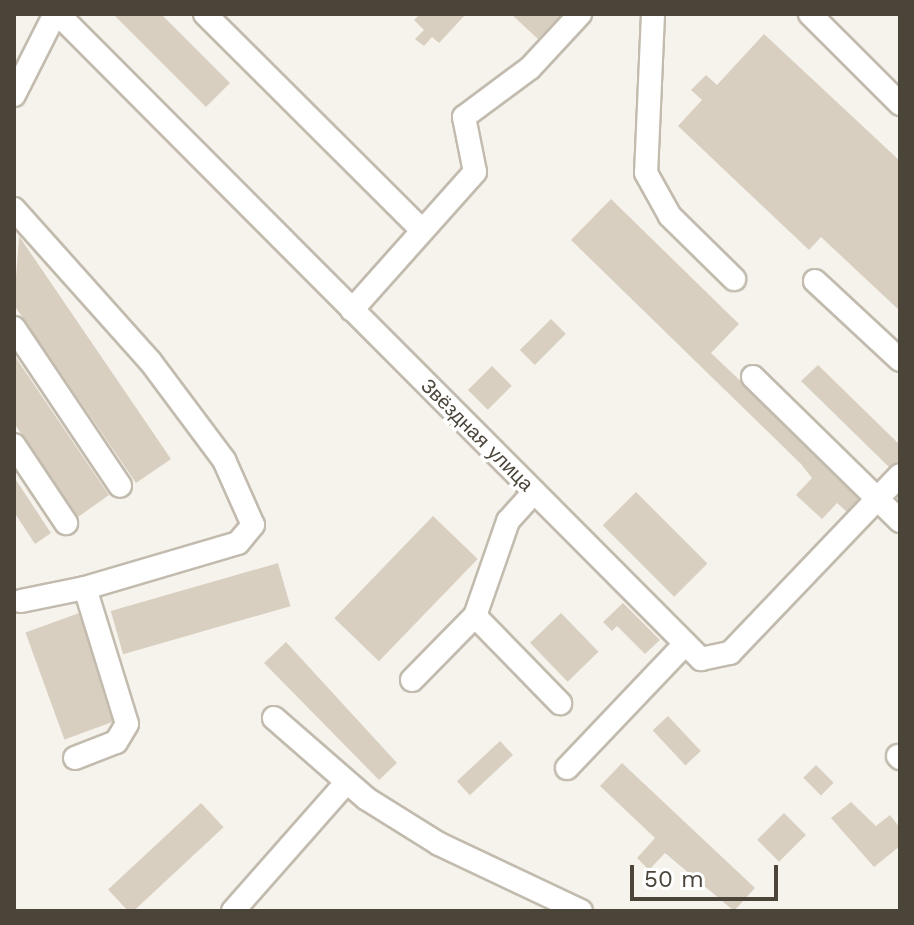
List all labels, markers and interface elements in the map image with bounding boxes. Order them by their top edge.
street label: Звёздная улица [416,374,538,496]
scale bar [634,849,782,899]
text: 50 m [644,865,704,893]

